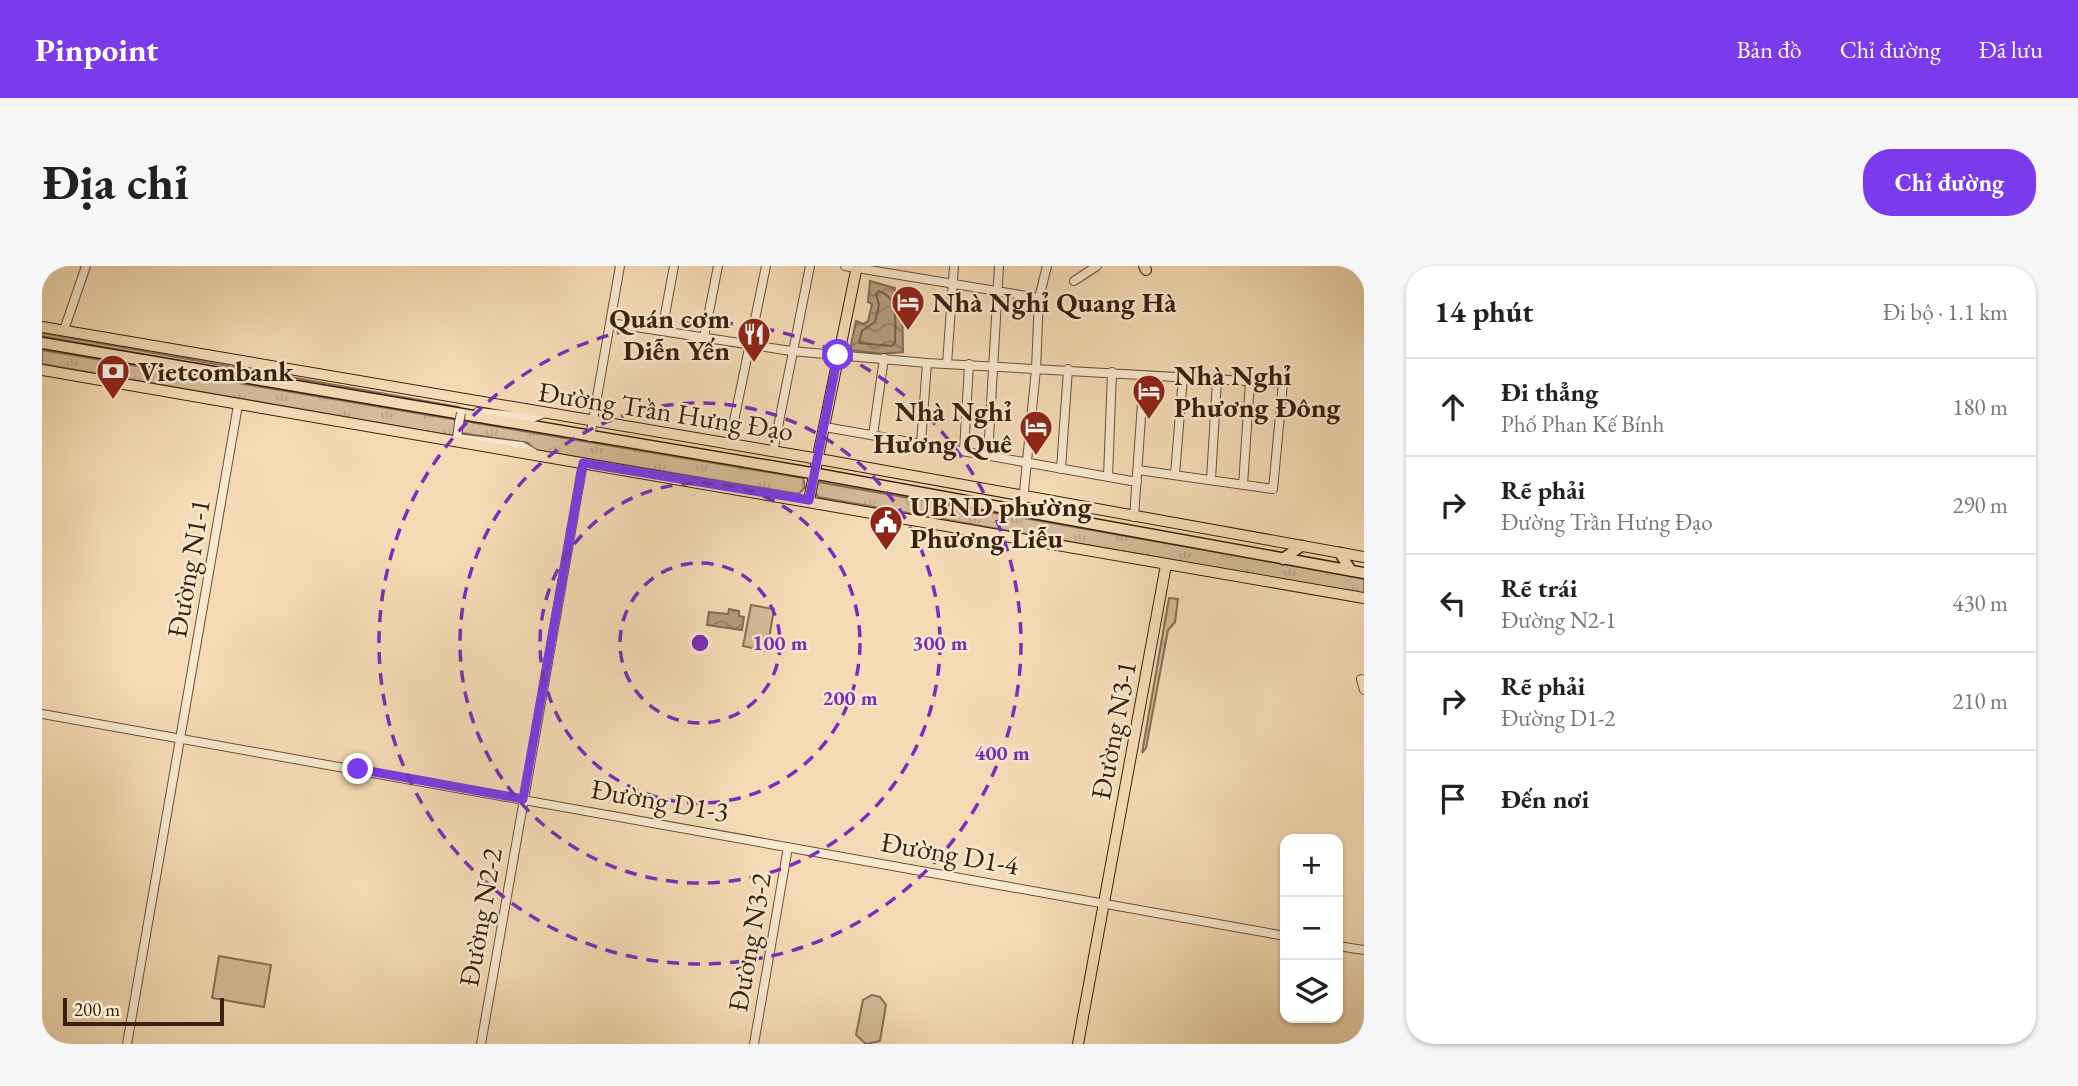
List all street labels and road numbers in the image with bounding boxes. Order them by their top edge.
street label: Đường Trần Hưng Đạo [536,373,796,449]
street label: Đường N1-1 [158,496,218,640]
street label: Đường N3-1 [1082,658,1144,802]
street label: Đường D1-3 [588,770,732,830]
street label: Đường D1-4 [878,823,1022,883]
street label: Đường N2-2 [450,844,510,989]
street label: Đường N3-2 [719,869,779,1014]

